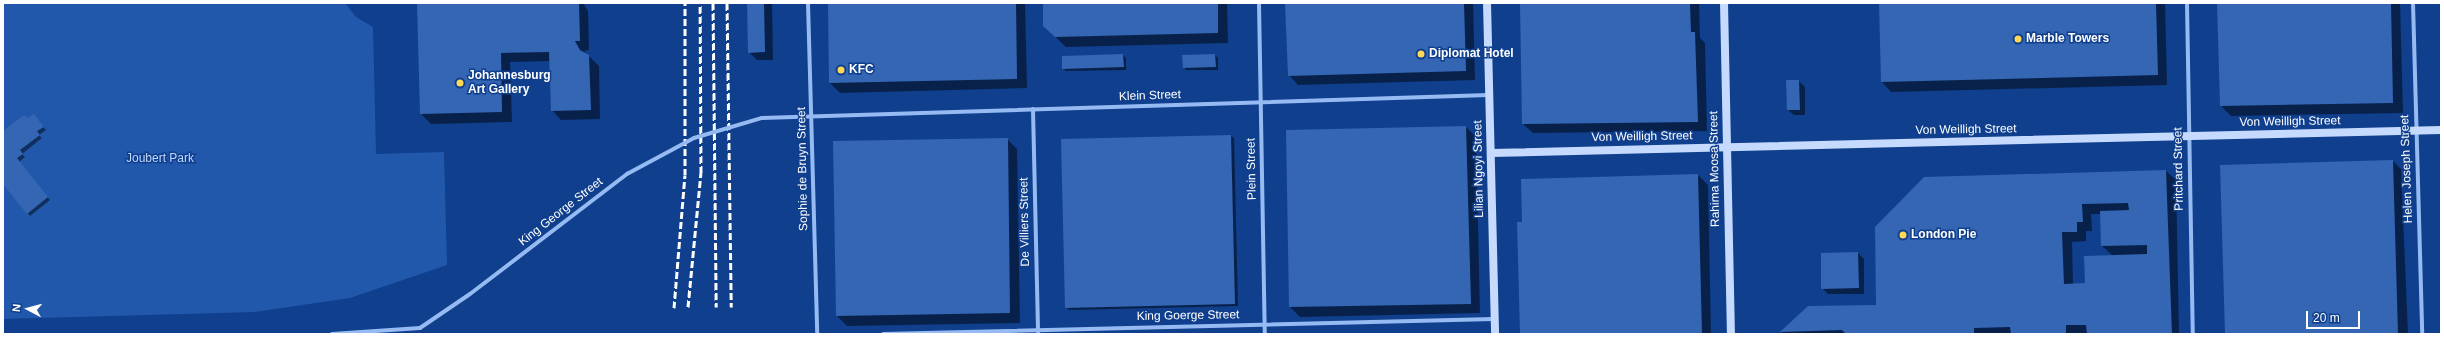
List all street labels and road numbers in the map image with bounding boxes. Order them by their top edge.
street label: Klein Street [1119,88,1181,104]
street label: Sophie de Bruyn Street [795,107,811,231]
street label: Rahima Moosa Street [1707,111,1723,227]
street label: Von Weilligh Street [2239,114,2341,130]
street label: Helen Joseph Street [2398,114,2416,224]
street label: Lilian Ngoyi Street [1471,120,1487,218]
street label: Von Weilligh Street [1915,122,2017,138]
street label: Pritchard Street [2171,127,2187,211]
street label: Von Weilligh Street [1591,129,1693,145]
street label: Plein Street [1244,138,1260,200]
street label: King George Street [516,175,606,249]
street label: De Villiers Street [1017,177,1033,267]
street label: King Goerge Street [1137,308,1239,324]

